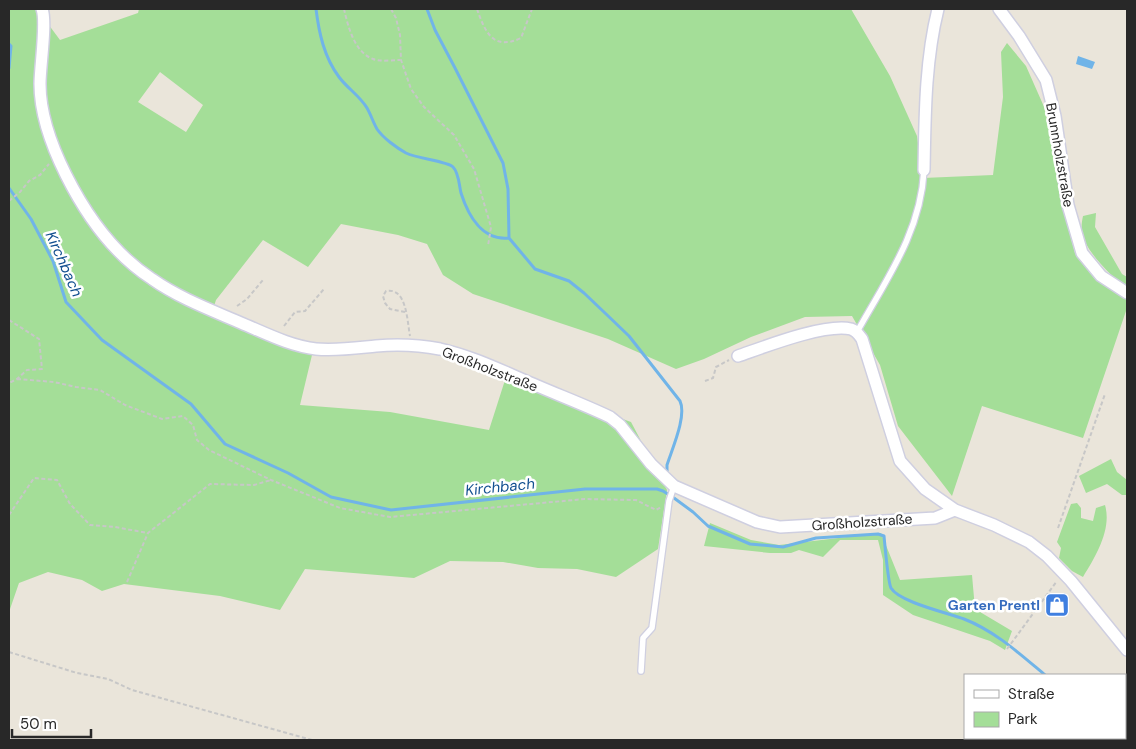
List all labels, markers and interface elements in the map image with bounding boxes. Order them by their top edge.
street label: Brunnholzstraße [1042,101,1078,209]
water label: Kirchbach [41,228,87,300]
street label: Großholzstraße [440,343,540,396]
water label: Kirchbach [464,473,536,501]
street label: Großholzstraße [811,509,913,534]
shop icon: Garten Prentl [1044,592,1070,618]
place label: Garten Prentl [948,596,1040,614]
legend [964,674,1126,739]
text: Straße [1008,684,1055,704]
scale bar [12,706,91,738]
text: Park [1008,709,1038,729]
text: 50 m [20,714,57,734]

